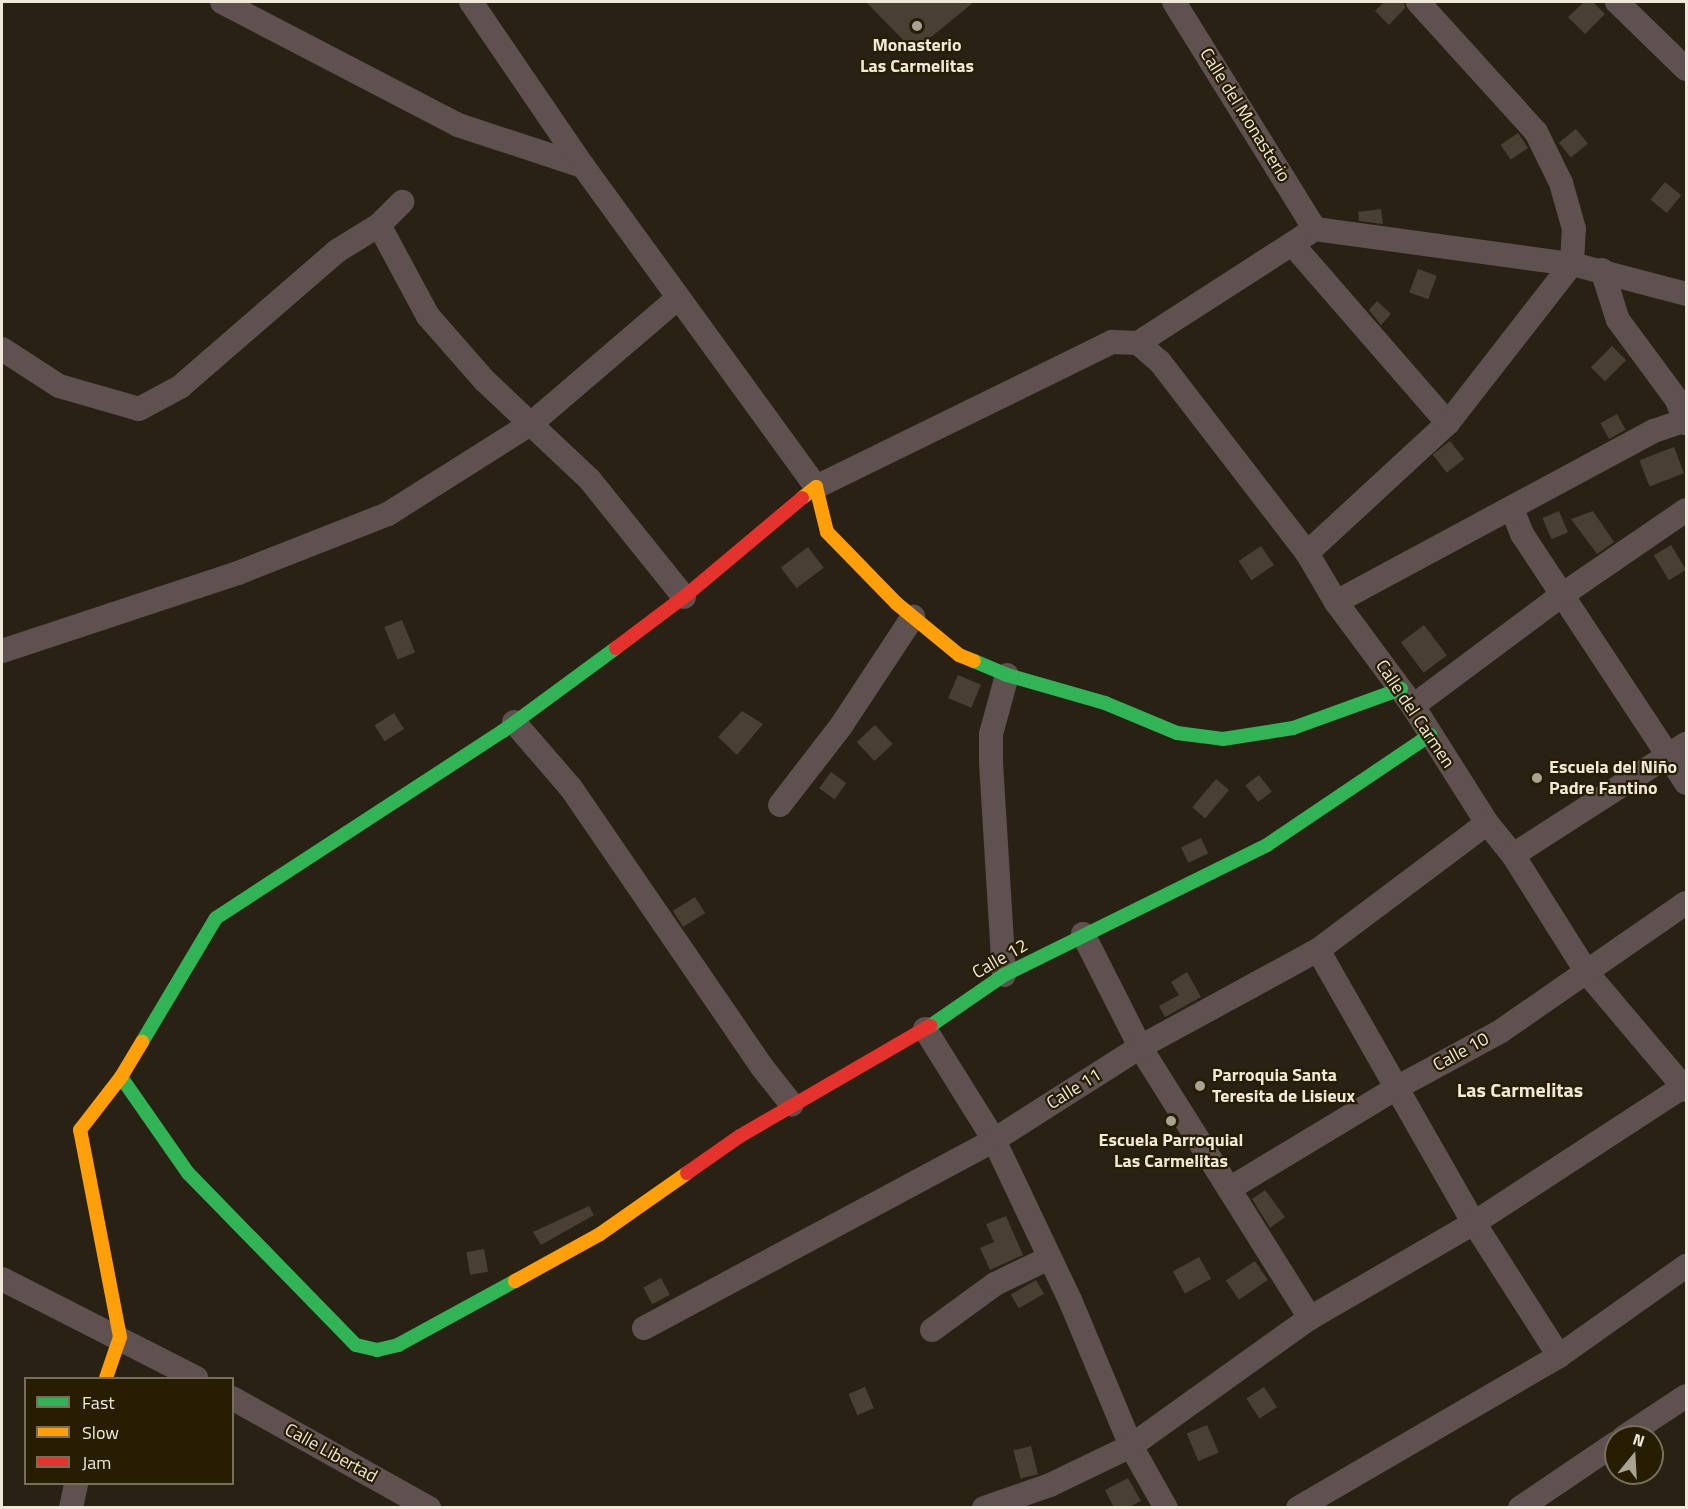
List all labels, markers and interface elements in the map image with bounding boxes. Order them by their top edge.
marker: Monasterio Las Carmelitas [910,19,924,33]
place label: Monasterio Las Carmelitas [860,35,974,78]
street label: Calle del Monasterio [1195,44,1295,186]
street label: Calle del Carmen [1371,656,1459,772]
place label: Escuela del Niño Padre Fantino [1549,757,1677,800]
marker: Escuela del Niño Padre Fantino [1530,771,1544,785]
street label: Calle 12 [968,935,1032,983]
street label: Calle 10 [1429,1028,1493,1076]
street label: Calle 11 [1043,1064,1105,1114]
place label: Parroquia Santa Teresita de Lisieux [1212,1065,1355,1108]
district label: Las Carmelitas [1457,1077,1583,1101]
marker: Parroquia Santa Teresita de Lisieux [1193,1079,1207,1093]
marker: Escuela Parroquial Las Carmelitas [1164,1114,1178,1128]
place label: Escuela Parroquial Las Carmelitas [1099,1130,1243,1172]
legend [24,1377,234,1485]
text: Fast [82,1389,115,1416]
text: Slow [82,1419,119,1446]
street label: Calle Libertad [281,1419,381,1487]
north arrow [1604,1425,1664,1485]
text: N [1630,1427,1648,1453]
text: Jam [82,1449,111,1476]

